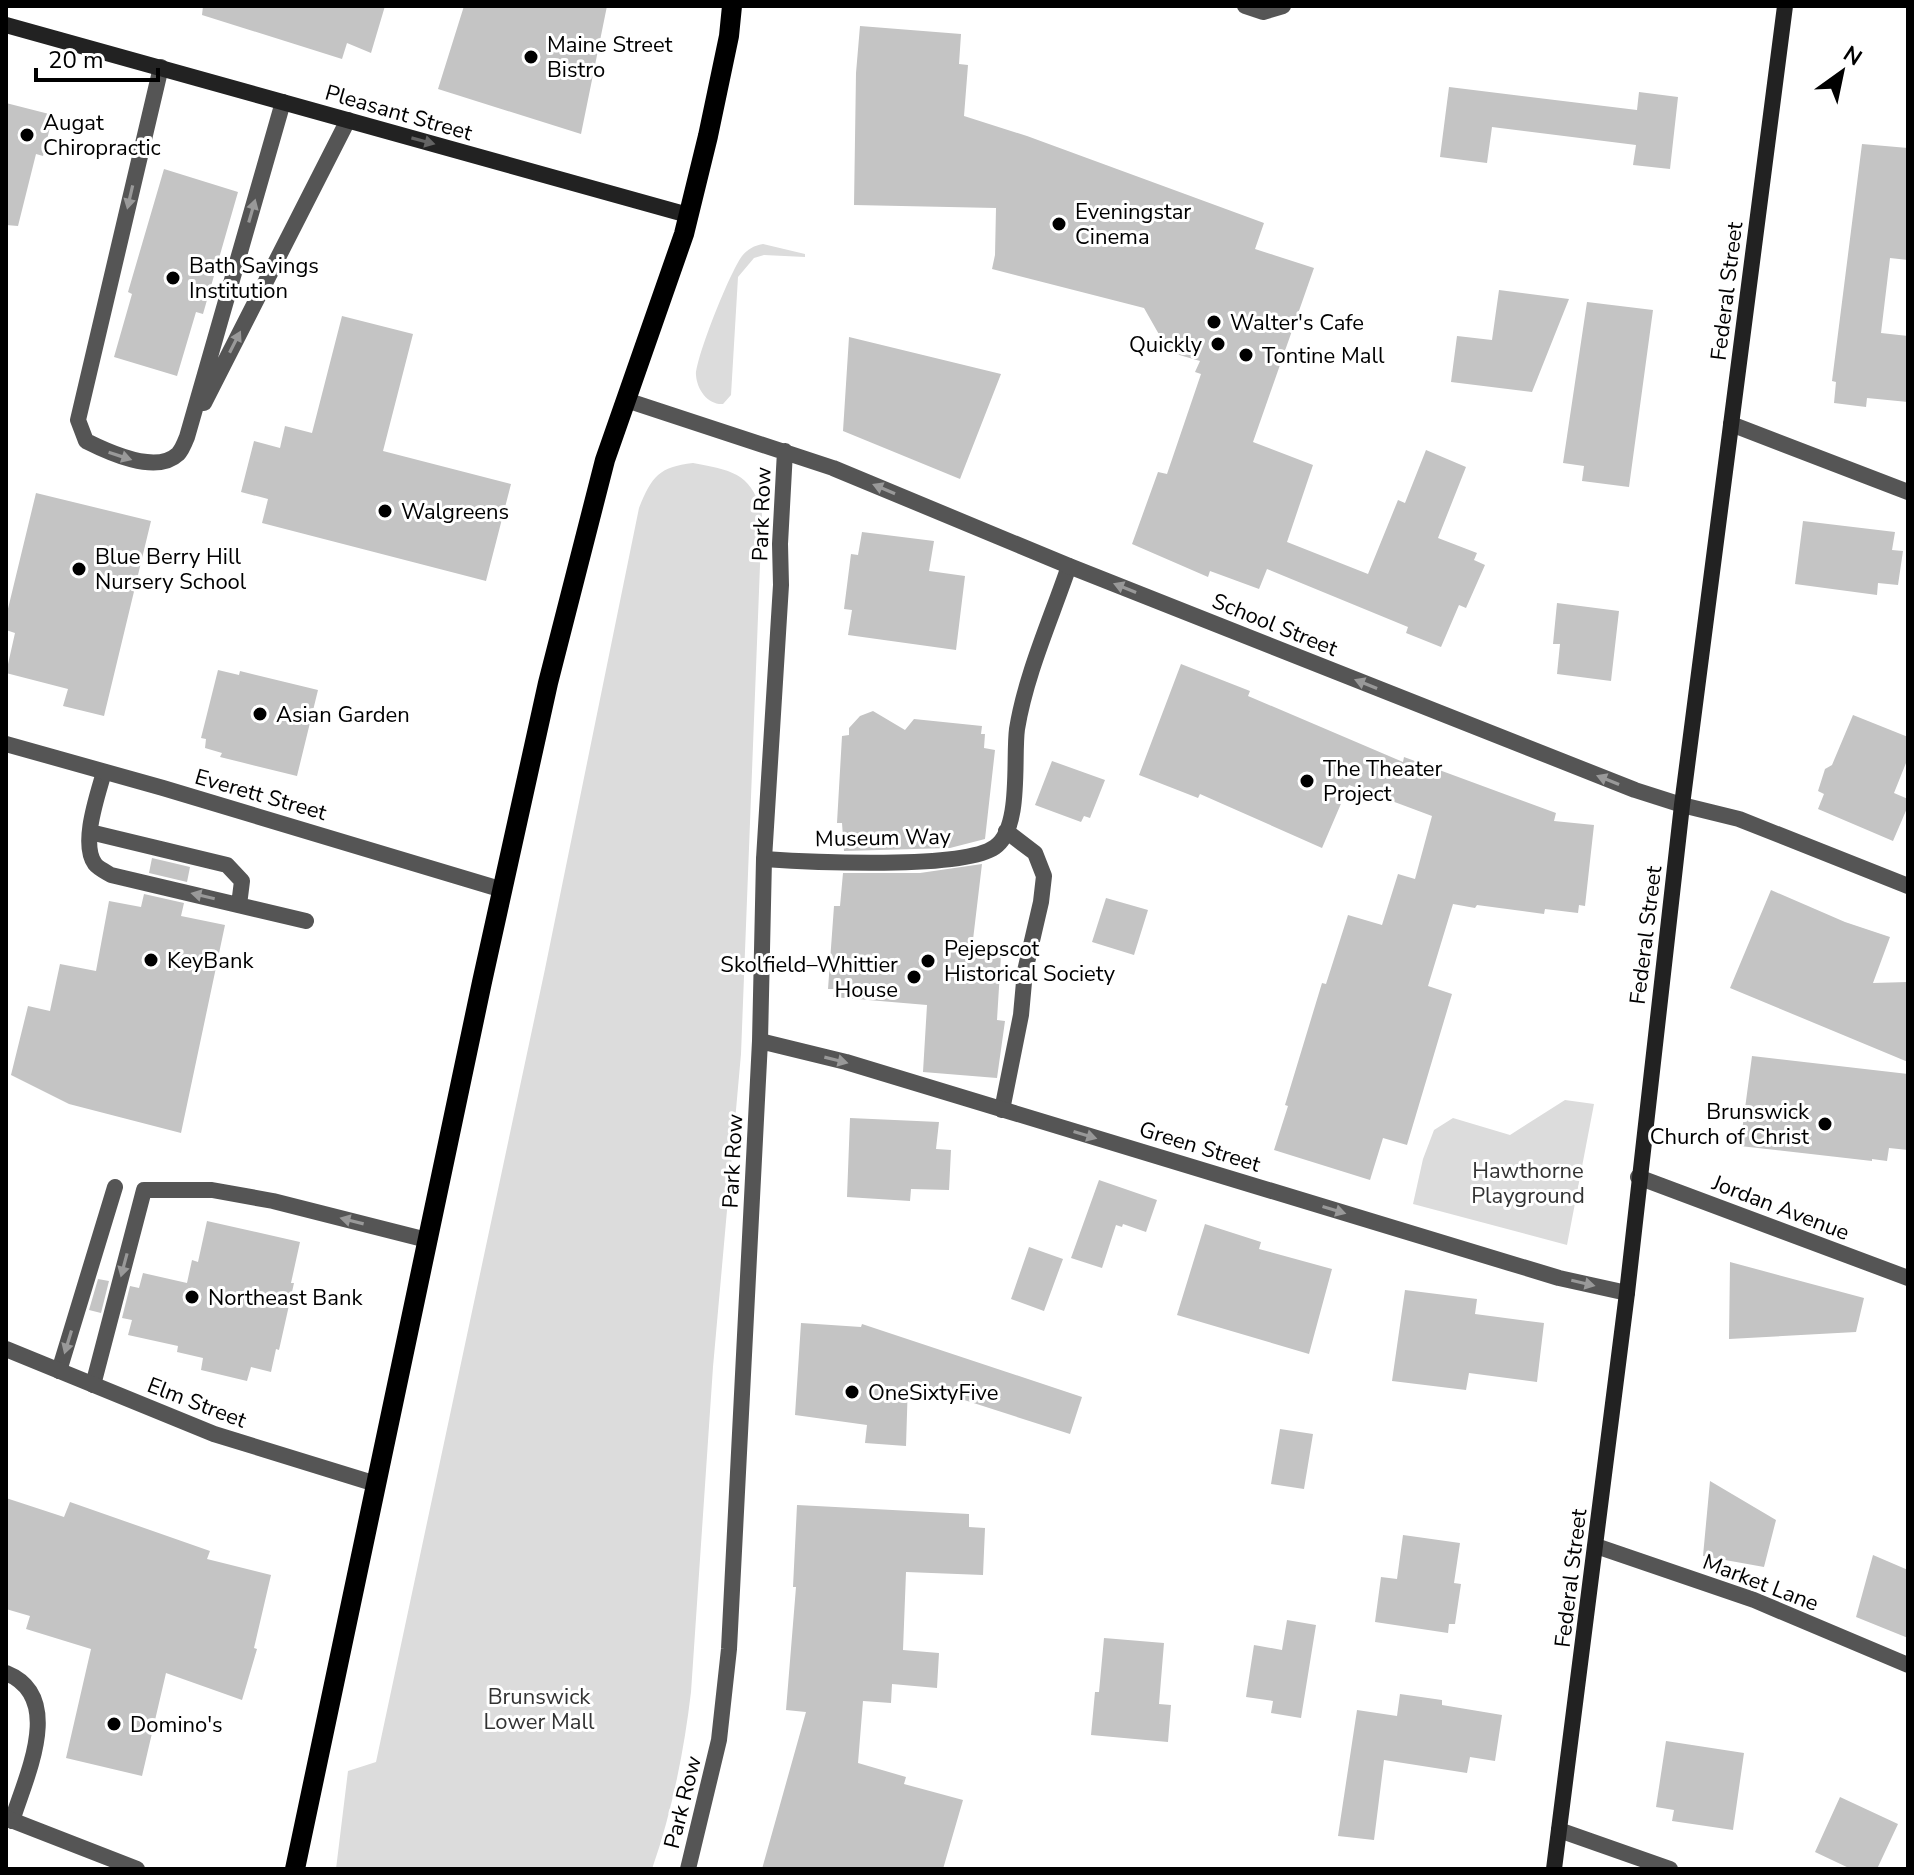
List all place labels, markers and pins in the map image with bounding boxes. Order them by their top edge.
place label: Maine Street Bistro [547,30,673,85]
marker: Maine Street Bistro [522,48,540,66]
place label: Augat Chiropractic [43,108,161,163]
marker: Augat Chiropractic [18,126,36,144]
place label: Eveningstar Cinema [1075,197,1191,252]
marker: Eveningstar Cinema [1050,215,1068,233]
place label: Bath Savings Institution [189,251,319,306]
marker: Bath Savings Institution [164,269,182,287]
place label: Walter's Cafe [1230,308,1364,338]
marker: Walter's Cafe [1205,313,1223,331]
place label: Quickly [1129,330,1203,360]
marker: Quickly [1209,335,1227,353]
place label: Tontine Mall [1262,341,1385,371]
marker: Tontine Mall [1237,346,1255,364]
place label: Walgreens [401,497,509,527]
marker: Walgreens [376,502,394,520]
place label: Blue Berry Hill Nursery School [95,542,247,597]
marker: Blue Berry Hill Nursery School [70,560,88,578]
place label: Asian Garden [276,700,410,730]
marker: Asian Garden [251,705,269,723]
place label: The Theater Project [1323,754,1442,809]
marker: The Theater Project [1298,772,1316,790]
place label: Pejepscot Historical Society [944,934,1116,989]
place label: KeyBank [167,946,254,976]
place label: Skolfield–Whittier House [720,950,898,1005]
marker: KeyBank [142,951,160,969]
marker: Pejepscot Historical Society [919,952,937,970]
marker: Skolfield–Whittier House [905,968,923,986]
place label: Brunswick Church of Christ [1650,1097,1810,1152]
marker: Brunswick Church of Christ [1816,1115,1834,1133]
place label: Northeast Bank [208,1283,363,1313]
marker: Northeast Bank [183,1288,201,1306]
place label: OneSixtyFive [868,1378,998,1408]
marker: OneSixtyFive [843,1383,861,1401]
place label: Domino's [130,1710,223,1740]
marker: Domino's [105,1715,123,1733]

